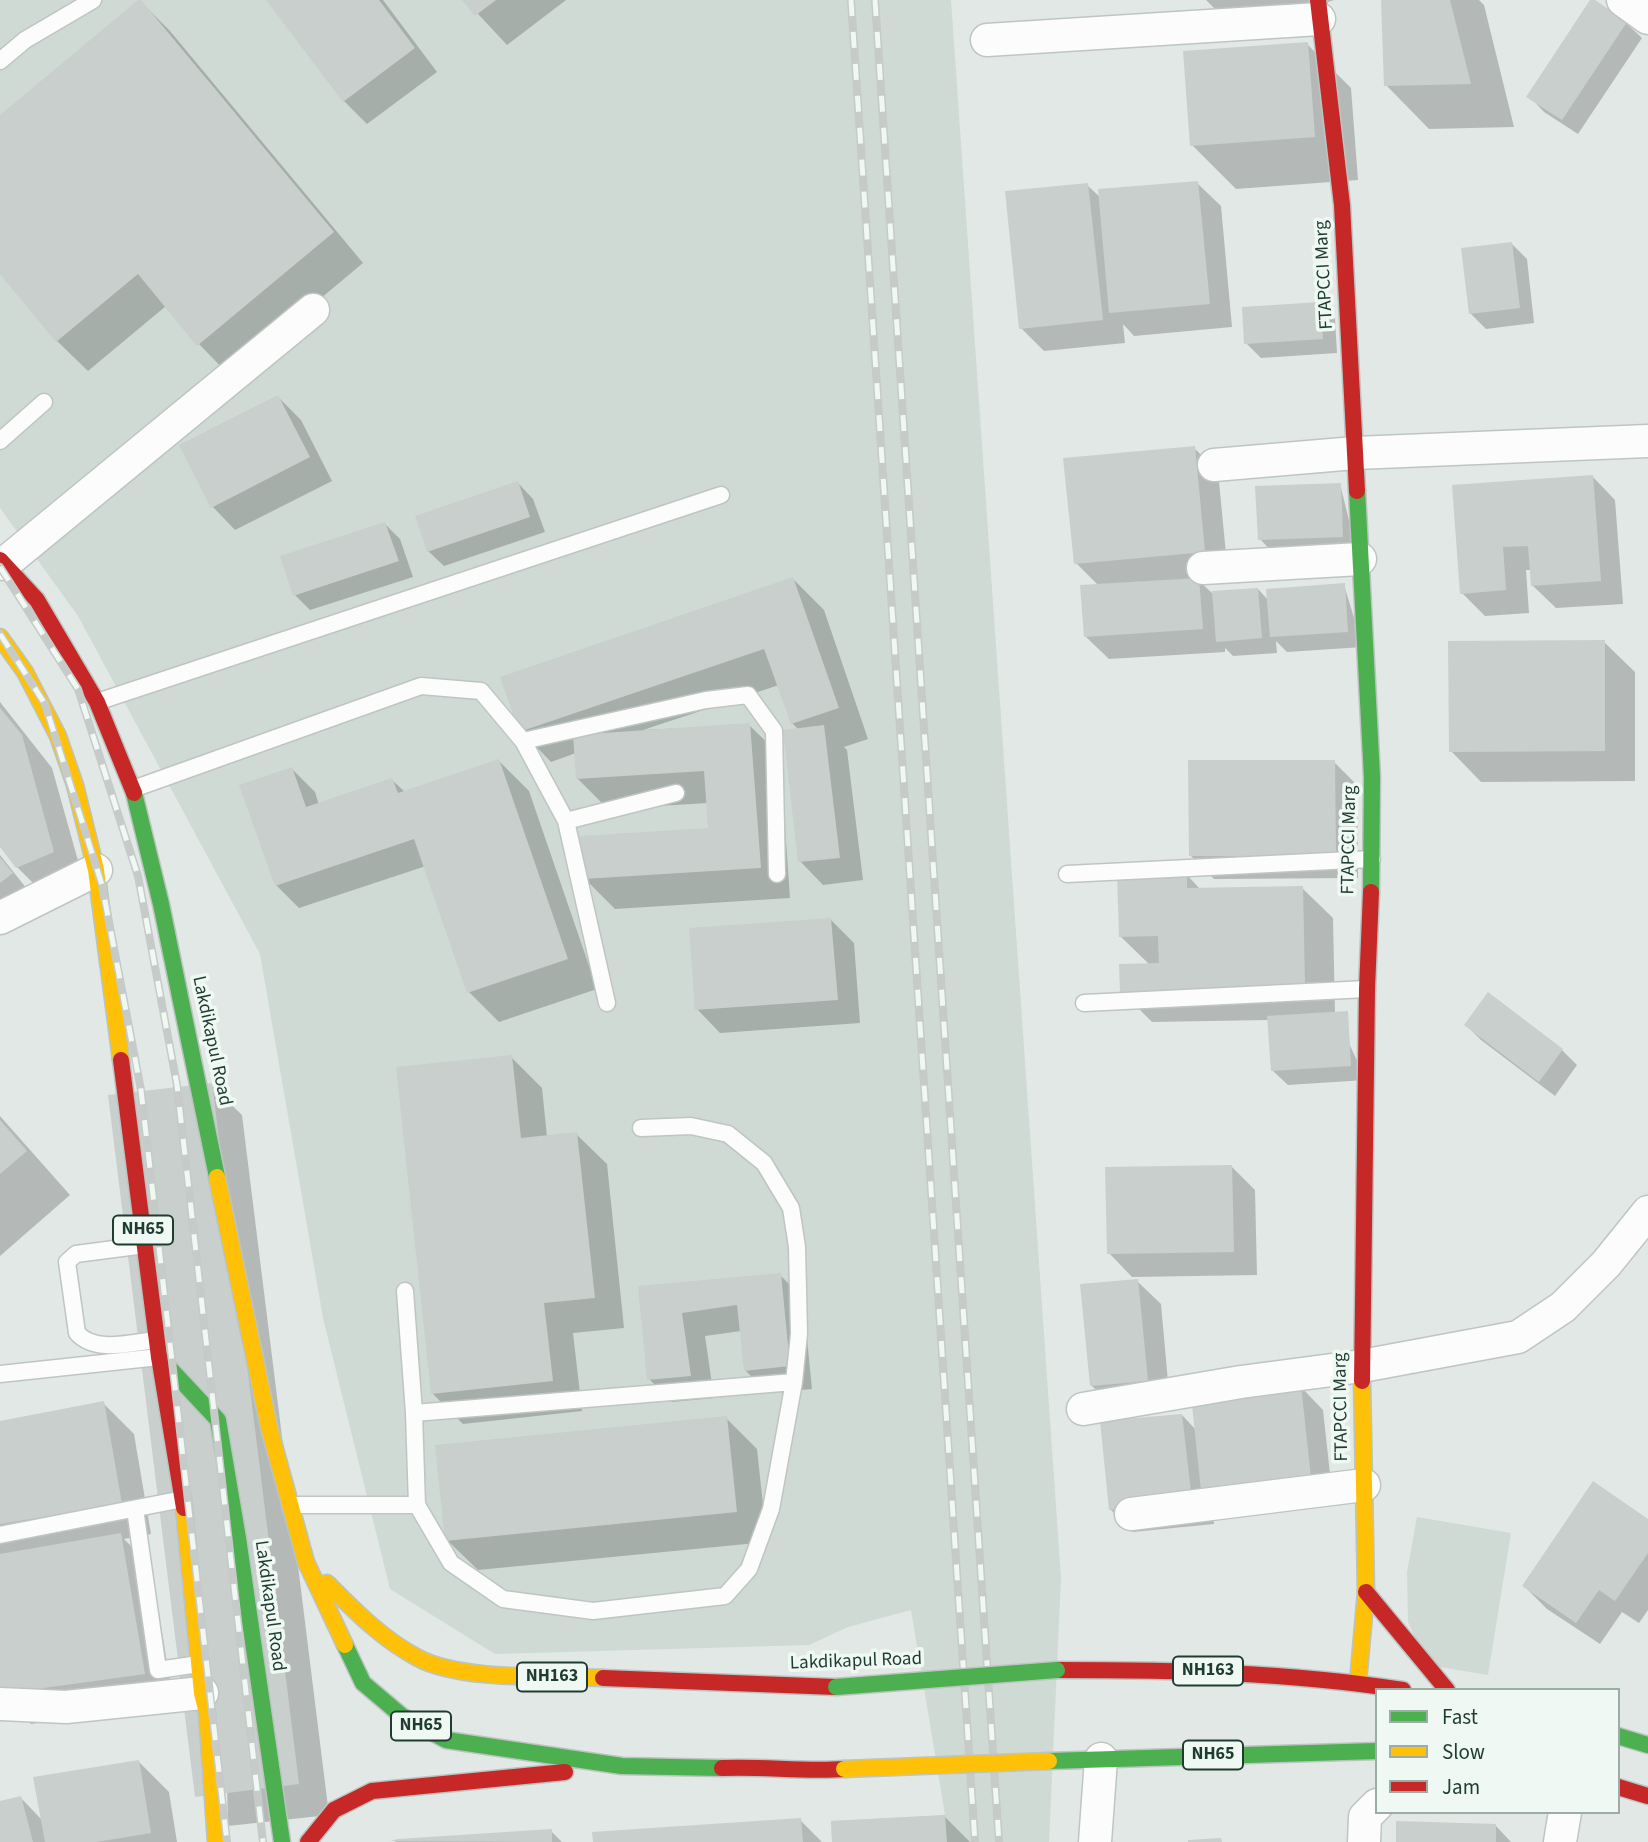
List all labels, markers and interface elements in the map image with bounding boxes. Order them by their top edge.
street label: FTAPCCI Marg [1311,220,1339,330]
street label: FTAPCCI Marg [1338,785,1362,895]
street label: Lakdikapul Road [186,974,236,1108]
road number: NH65 [113,1216,173,1245]
street label: FTAPCCI Marg [1330,1352,1354,1462]
street label: Lakdikapul Road [249,1539,289,1673]
street label: Lakdikapul Road [790,1648,922,1676]
road number: NH163 [1173,1656,1243,1686]
road number: NH163 [517,1662,587,1692]
legend [1375,1688,1620,1814]
text: Fast [1442,1702,1478,1732]
road number: NH65 [391,1712,451,1741]
text: Slow [1442,1737,1485,1767]
road number: NH65 [1183,1740,1243,1770]
text: Jam [1442,1772,1480,1802]

